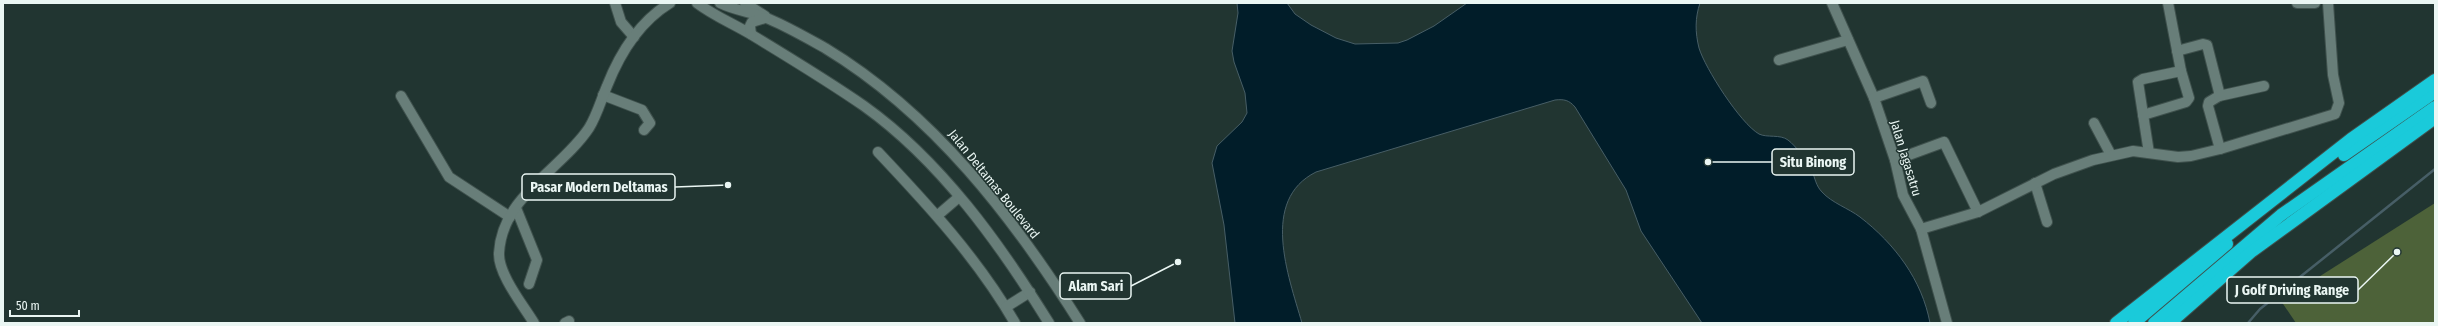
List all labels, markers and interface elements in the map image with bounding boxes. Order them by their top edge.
street label: Jalan Jagasatru [1887,118,1925,198]
street label: Jalan Deltamas Boulevard [945,126,1043,242]
callout: Situ Binong [1772,149,1854,175]
text: Situ Binong [1780,154,1846,171]
callout: Pasar Modern Deltamas [522,174,675,200]
text: Pasar Modern Deltamas [530,179,668,196]
callout: Alam Sari [1060,273,1131,299]
callout: J Golf Driving Range [2227,277,2358,303]
text: Alam Sari [1068,278,1124,295]
text: J Golf Driving Range [2234,282,2349,299]
scale bar [10,292,79,318]
text: 50 m [16,299,40,313]

